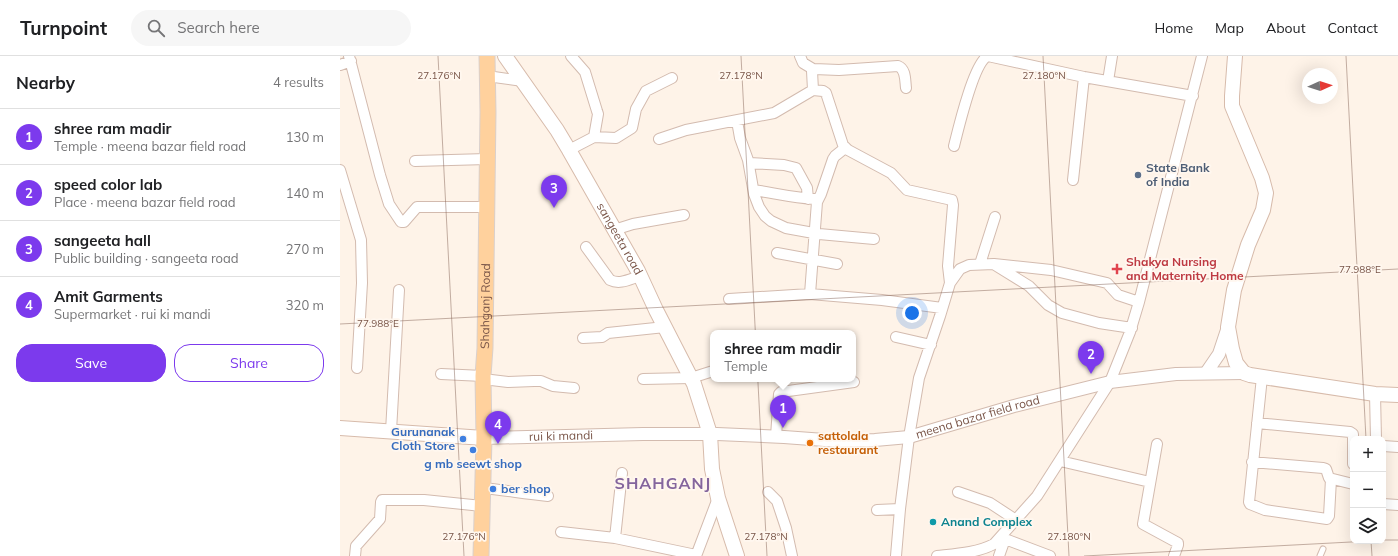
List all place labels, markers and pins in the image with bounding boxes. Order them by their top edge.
place label: State Bank of India [1146,160,1210,189]
marker: State Bank of India [1133,170,1143,180]
pin: 3 [541,175,567,208]
place label: Shakya Nursing and Maternity Home [1126,254,1244,283]
marker: Shakya Nursing and Maternity Home [1111,263,1123,275]
pin: 2 [1078,341,1104,374]
pin: 1 [770,395,796,428]
pin: 4 [485,411,511,444]
place label: Gurunanak Cloth Store [391,424,455,453]
place label: sattolala restaurant [818,428,879,457]
marker: Gurunanak Cloth Store [458,434,468,444]
marker: sattolala restaurant [805,438,815,448]
marker: g mb seewt shop [468,445,478,455]
place label: g mb seewt shop [424,456,522,471]
place label: ber shop [501,481,551,496]
marker: ber shop [488,484,498,494]
place label: Anand Complex [941,514,1032,529]
marker: Anand Complex [928,517,938,527]

